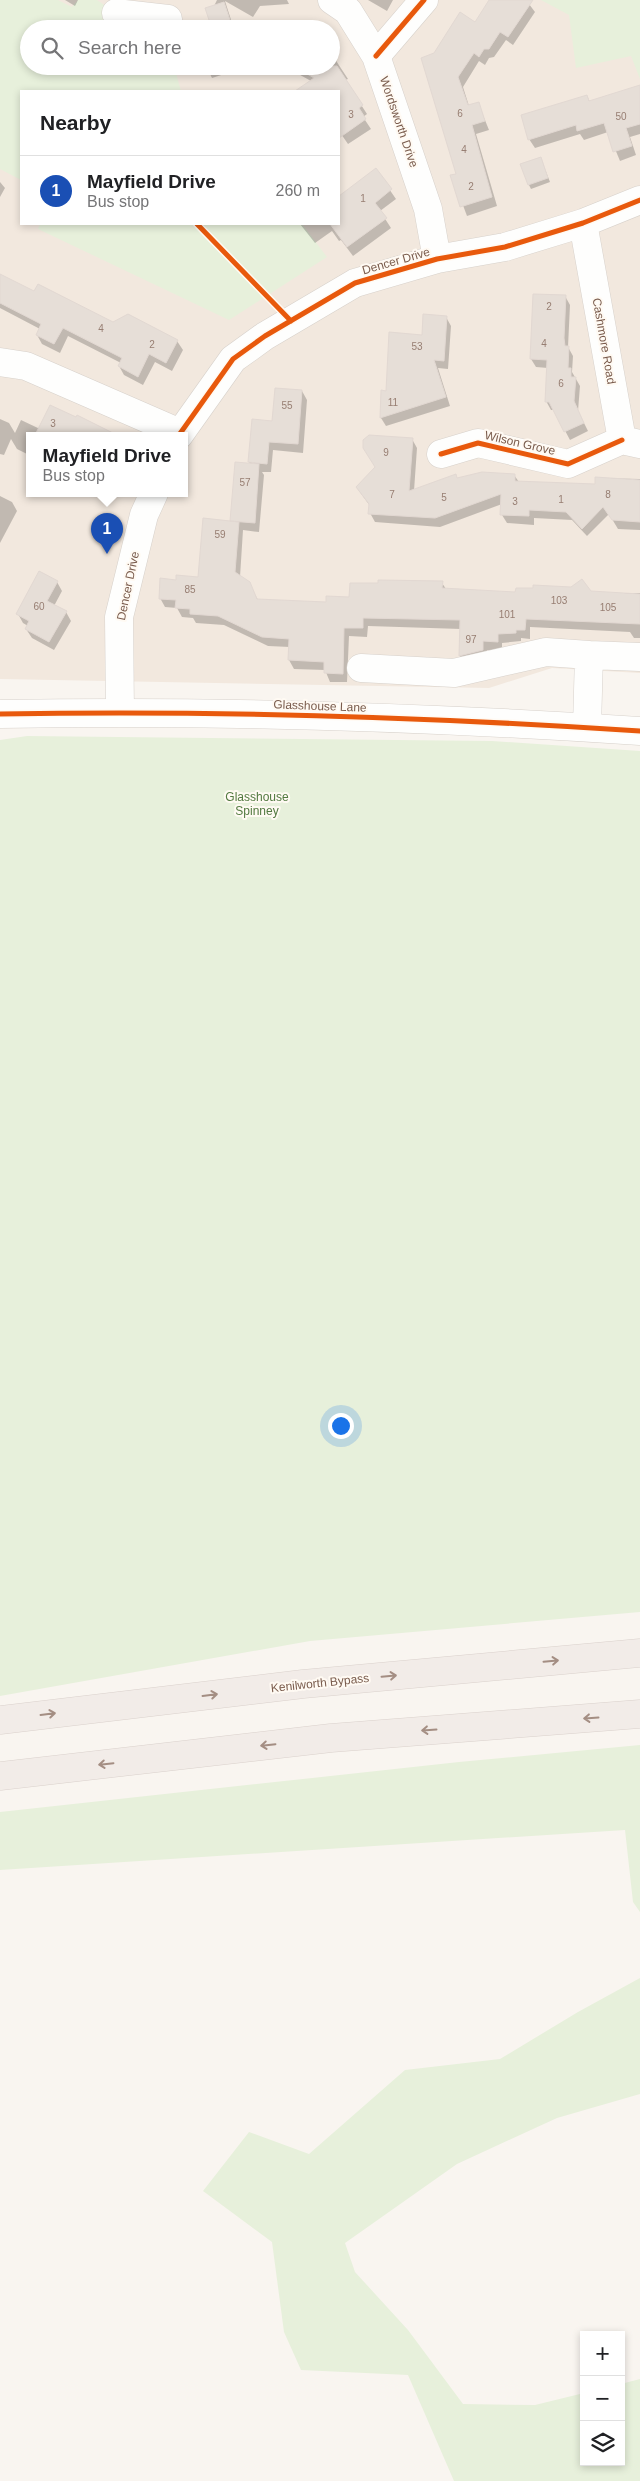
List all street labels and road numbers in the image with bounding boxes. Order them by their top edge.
street label: Wordsworth Drive [377,75,421,170]
street label: Dencer Drive [360,245,432,277]
street label: Cashmore Road [590,297,618,385]
street label: Wilson Grove [483,428,557,458]
street label: Dencer Drive [114,550,142,622]
street label: Glasshouse Lane [273,697,367,715]
street label: Kenilworth Bypass [270,1671,370,1695]

